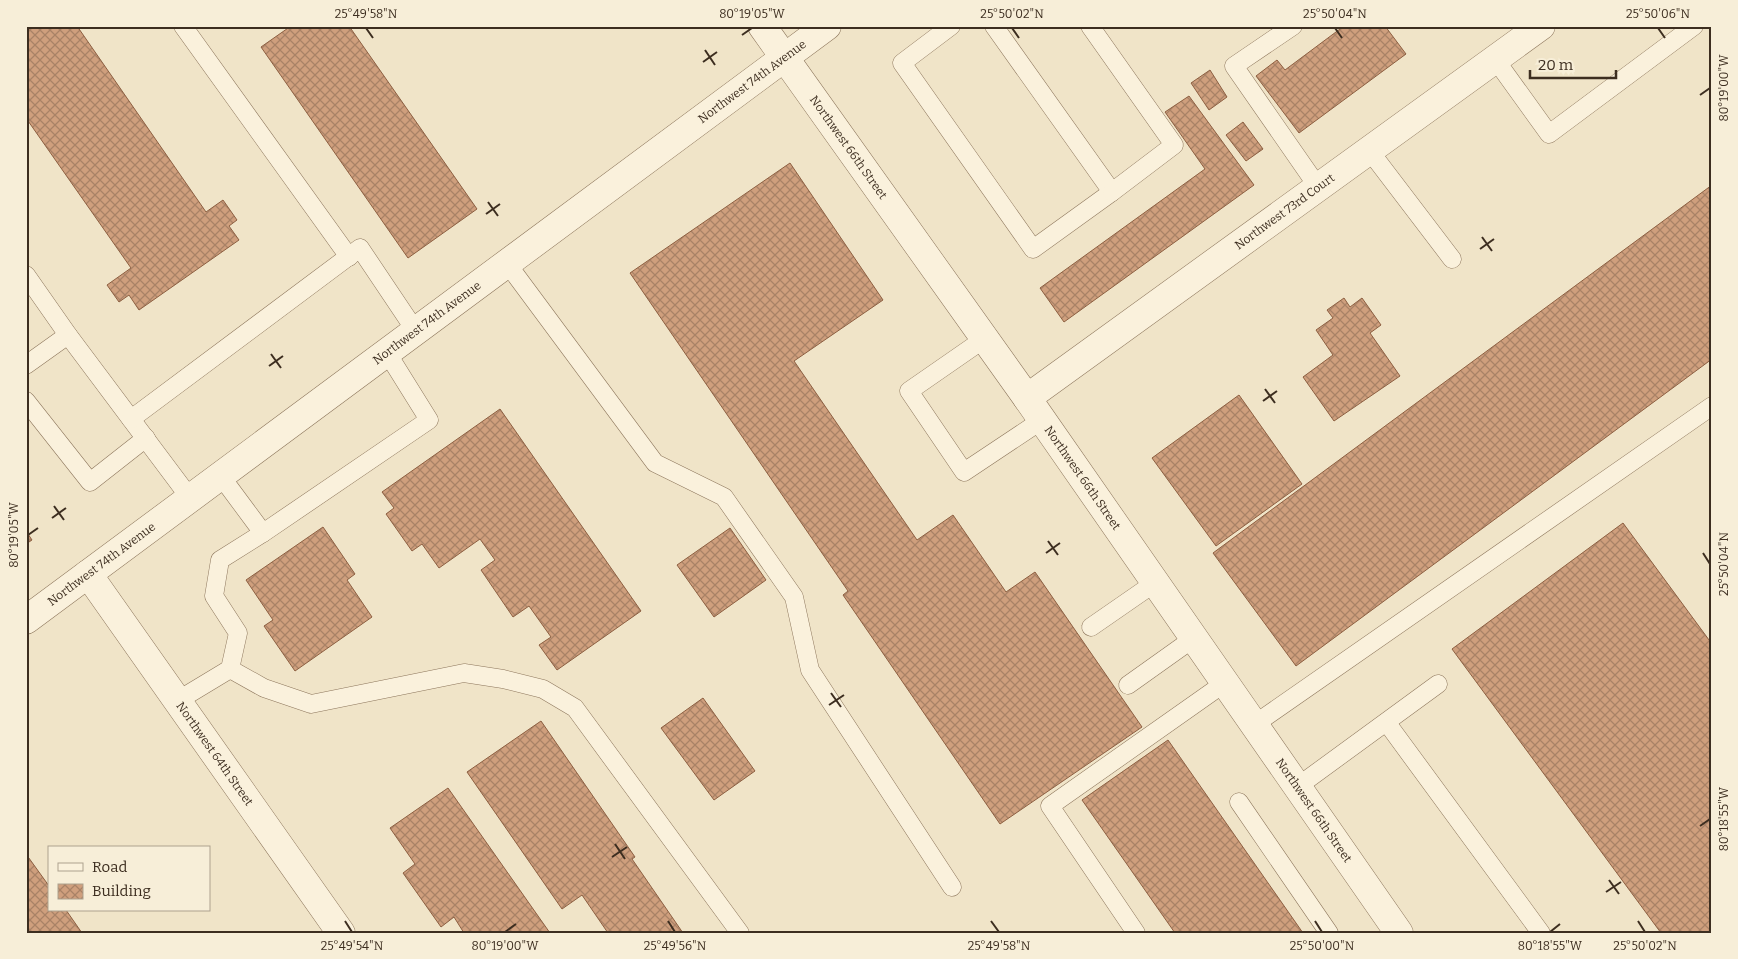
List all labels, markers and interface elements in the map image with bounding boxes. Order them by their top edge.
text: 25°49'58"N [335,7,398,21]
text: 80°19'05"W [719,7,786,21]
text: 25°50'02"N [980,7,1044,21]
text: 25°50'04"N [1303,7,1367,21]
text: 25°50'06"N [1626,7,1690,21]
street label: Northwest 74th Avenue [695,37,809,126]
scale bar [1530,48,1617,80]
text: 80°19'00"W [1717,54,1731,122]
text: 20 m [1538,56,1574,74]
street label: Northwest 66th Street [807,93,890,202]
street label: Northwest 73rd Court [1232,170,1338,252]
street label: Northwest 74th Avenue [370,278,483,367]
street label: Northwest 66th Street [1042,423,1124,533]
text: 80°19'05"W [7,501,21,568]
street label: Northwest 74th Avenue [45,519,158,609]
text: 25°50'04"N [1717,532,1731,596]
street label: Northwest 64th Street [173,699,256,809]
street label: Northwest 66th Street [1273,756,1355,866]
text: 80°18'55"W [1717,786,1731,851]
legend [48,846,210,912]
text: Road [92,858,127,876]
text: Building [92,882,151,900]
text: 25°49'54"N [321,939,384,953]
text: 80°19'00"W [471,939,539,953]
text: 25°49'56"N [644,939,707,953]
text: 25°49'58"N [968,939,1031,953]
text: 25°50'00"N [1290,939,1355,953]
text: 80°18'55"W [1518,939,1583,953]
text: 25°50'02"N [1613,939,1677,953]

